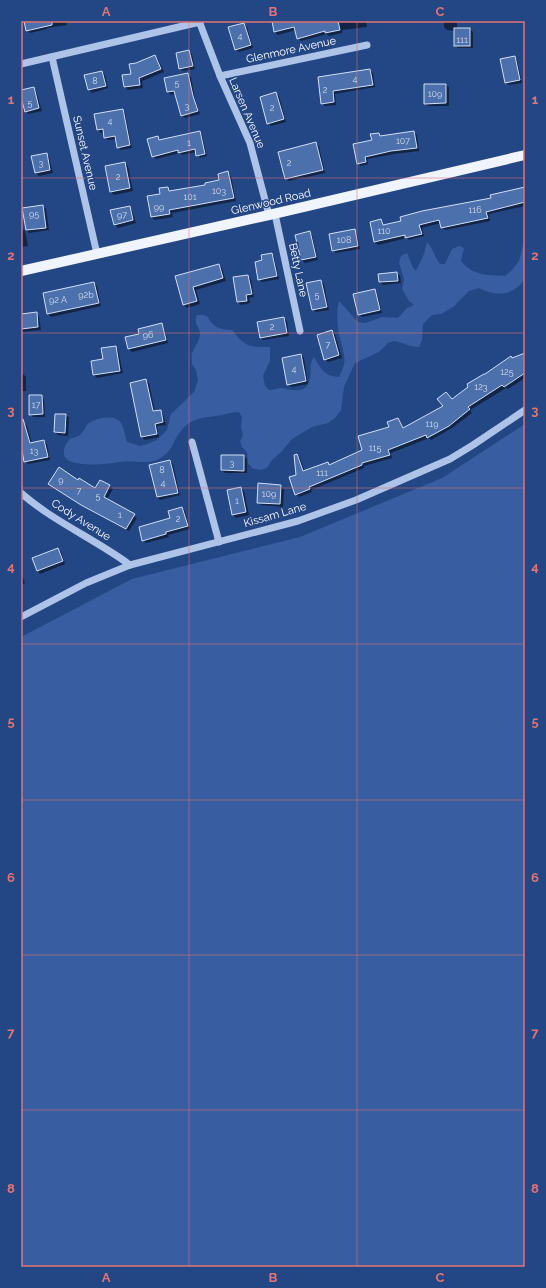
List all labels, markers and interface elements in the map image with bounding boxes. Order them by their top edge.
text: A [102,4,111,19]
text: B [269,4,278,19]
text: C [436,4,445,19]
house number: 4 [238,31,243,41]
street label: Glenmore Avenue [245,34,338,66]
house number: 111 [456,35,468,45]
house number: 4 [353,74,358,84]
house number: 8 [92,76,98,86]
street label: Larsen Avenue [226,76,268,151]
house number: 5 [175,78,180,88]
house number: 2 [323,85,328,95]
house number: 109 [428,89,442,99]
text: 1 [8,92,15,107]
text: 1 [532,92,539,107]
house number: 5 [28,98,33,108]
house number: 3 [185,101,190,111]
house number: 2 [270,103,275,113]
street label: Sunset Avenue [70,114,100,192]
house number: 4 [108,116,113,126]
house number: 107 [396,136,410,146]
house number: 1 [187,138,191,148]
house number: 3 [39,158,44,168]
house number: 2 [287,158,292,168]
house number: 2 [116,172,121,182]
house number: 103 [212,186,226,196]
street label: Glenwood Road [230,186,312,217]
house number: 101 [183,192,197,202]
house number: 99 [154,202,164,212]
house number: 116 [468,205,482,215]
house number: 95 [29,209,39,219]
house number: 97 [117,210,127,220]
house number: 110 [377,226,391,236]
house number: 108 [337,235,351,245]
street label: Betty Lane [286,242,310,299]
text: 2 [7,248,15,263]
text: 2 [531,248,539,263]
house number: 92b [78,290,94,300]
house number: 5 [315,290,320,300]
house number: 92 A [49,295,67,305]
house number: 2 [270,322,275,332]
house number: 96 [143,330,154,340]
house number: 7 [326,340,331,350]
house number: 4 [292,364,297,374]
house number: 125 [500,367,514,377]
house number: 123 [474,382,488,392]
house number: 17 [32,400,40,410]
text: 3 [7,403,15,418]
text: 3 [531,403,539,418]
house number: 119 [426,419,438,429]
house number: 115 [369,443,381,453]
house number: 13 [30,446,39,456]
house number: 3 [230,458,235,468]
house number: 8 [159,465,165,475]
house number: 111 [316,468,328,478]
house number: 9 [58,475,64,485]
house number: 4 [161,478,166,488]
house number: 7 [77,486,82,496]
house number: 109 [262,489,276,499]
house number: 5 [96,491,101,501]
house number: 1 [235,496,239,506]
street label: Cody Avenue [49,497,114,544]
street label: Kissam Lane [242,500,308,530]
house number: 1 [118,510,122,520]
house number: 2 [176,514,181,524]
text: 4 [7,559,15,574]
text: 4 [531,559,539,574]
text: 5 [7,714,15,729]
text: 5 [531,714,539,729]
text: 6 [7,870,15,885]
text: 6 [531,870,539,885]
text: 7 [7,1025,15,1040]
text: 7 [531,1025,539,1040]
text: 8 [7,1181,15,1196]
text: 8 [531,1181,539,1196]
text: A [102,1270,111,1285]
text: B [269,1270,278,1285]
text: C [436,1270,445,1285]

